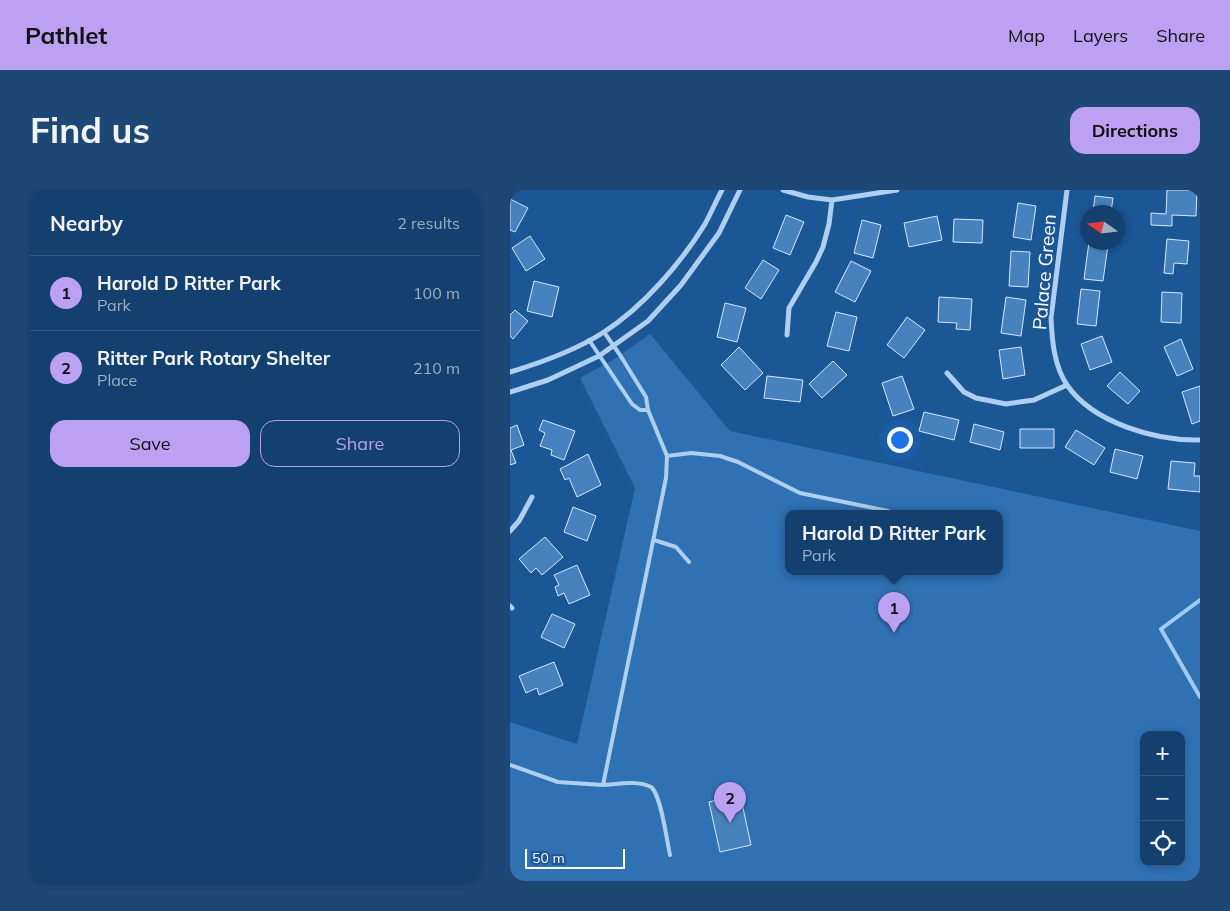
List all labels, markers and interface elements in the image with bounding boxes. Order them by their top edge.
text: Pathlet [25,20,107,50]
text: Map [1008,24,1045,47]
text: Layers [1073,24,1128,47]
text: Share [1156,24,1205,47]
button: Directions [1070,107,1200,154]
text: Find us [30,108,150,152]
north arrow [1080,205,1125,250]
text: Nearby [50,210,123,236]
text: 2 results [397,213,460,233]
street label: Palace Green [1027,213,1061,331]
text: Harold D Ritter Park [97,271,281,295]
text: 1 [61,283,71,303]
text: 100 m [413,283,460,303]
text: Park [97,295,131,315]
text: Ritter Park Rotary Shelter [97,346,330,370]
text: 2 [61,358,71,378]
text: 210 m [413,358,460,378]
text: Place [97,370,137,390]
button: Save [50,420,250,467]
button: Share [260,420,460,467]
your location [887,427,913,453]
popup [785,510,1003,575]
text: Harold D Ritter Park [802,521,986,545]
text: Park [802,545,836,565]
pin: 1 [878,592,910,633]
map controls [1140,731,1185,866]
button: + [1140,731,1185,776]
button: − [1140,776,1185,821]
pin: 2 [714,782,746,823]
button: locate [1140,821,1185,866]
scale bar [525,846,625,869]
text: 50 m [532,849,565,867]

